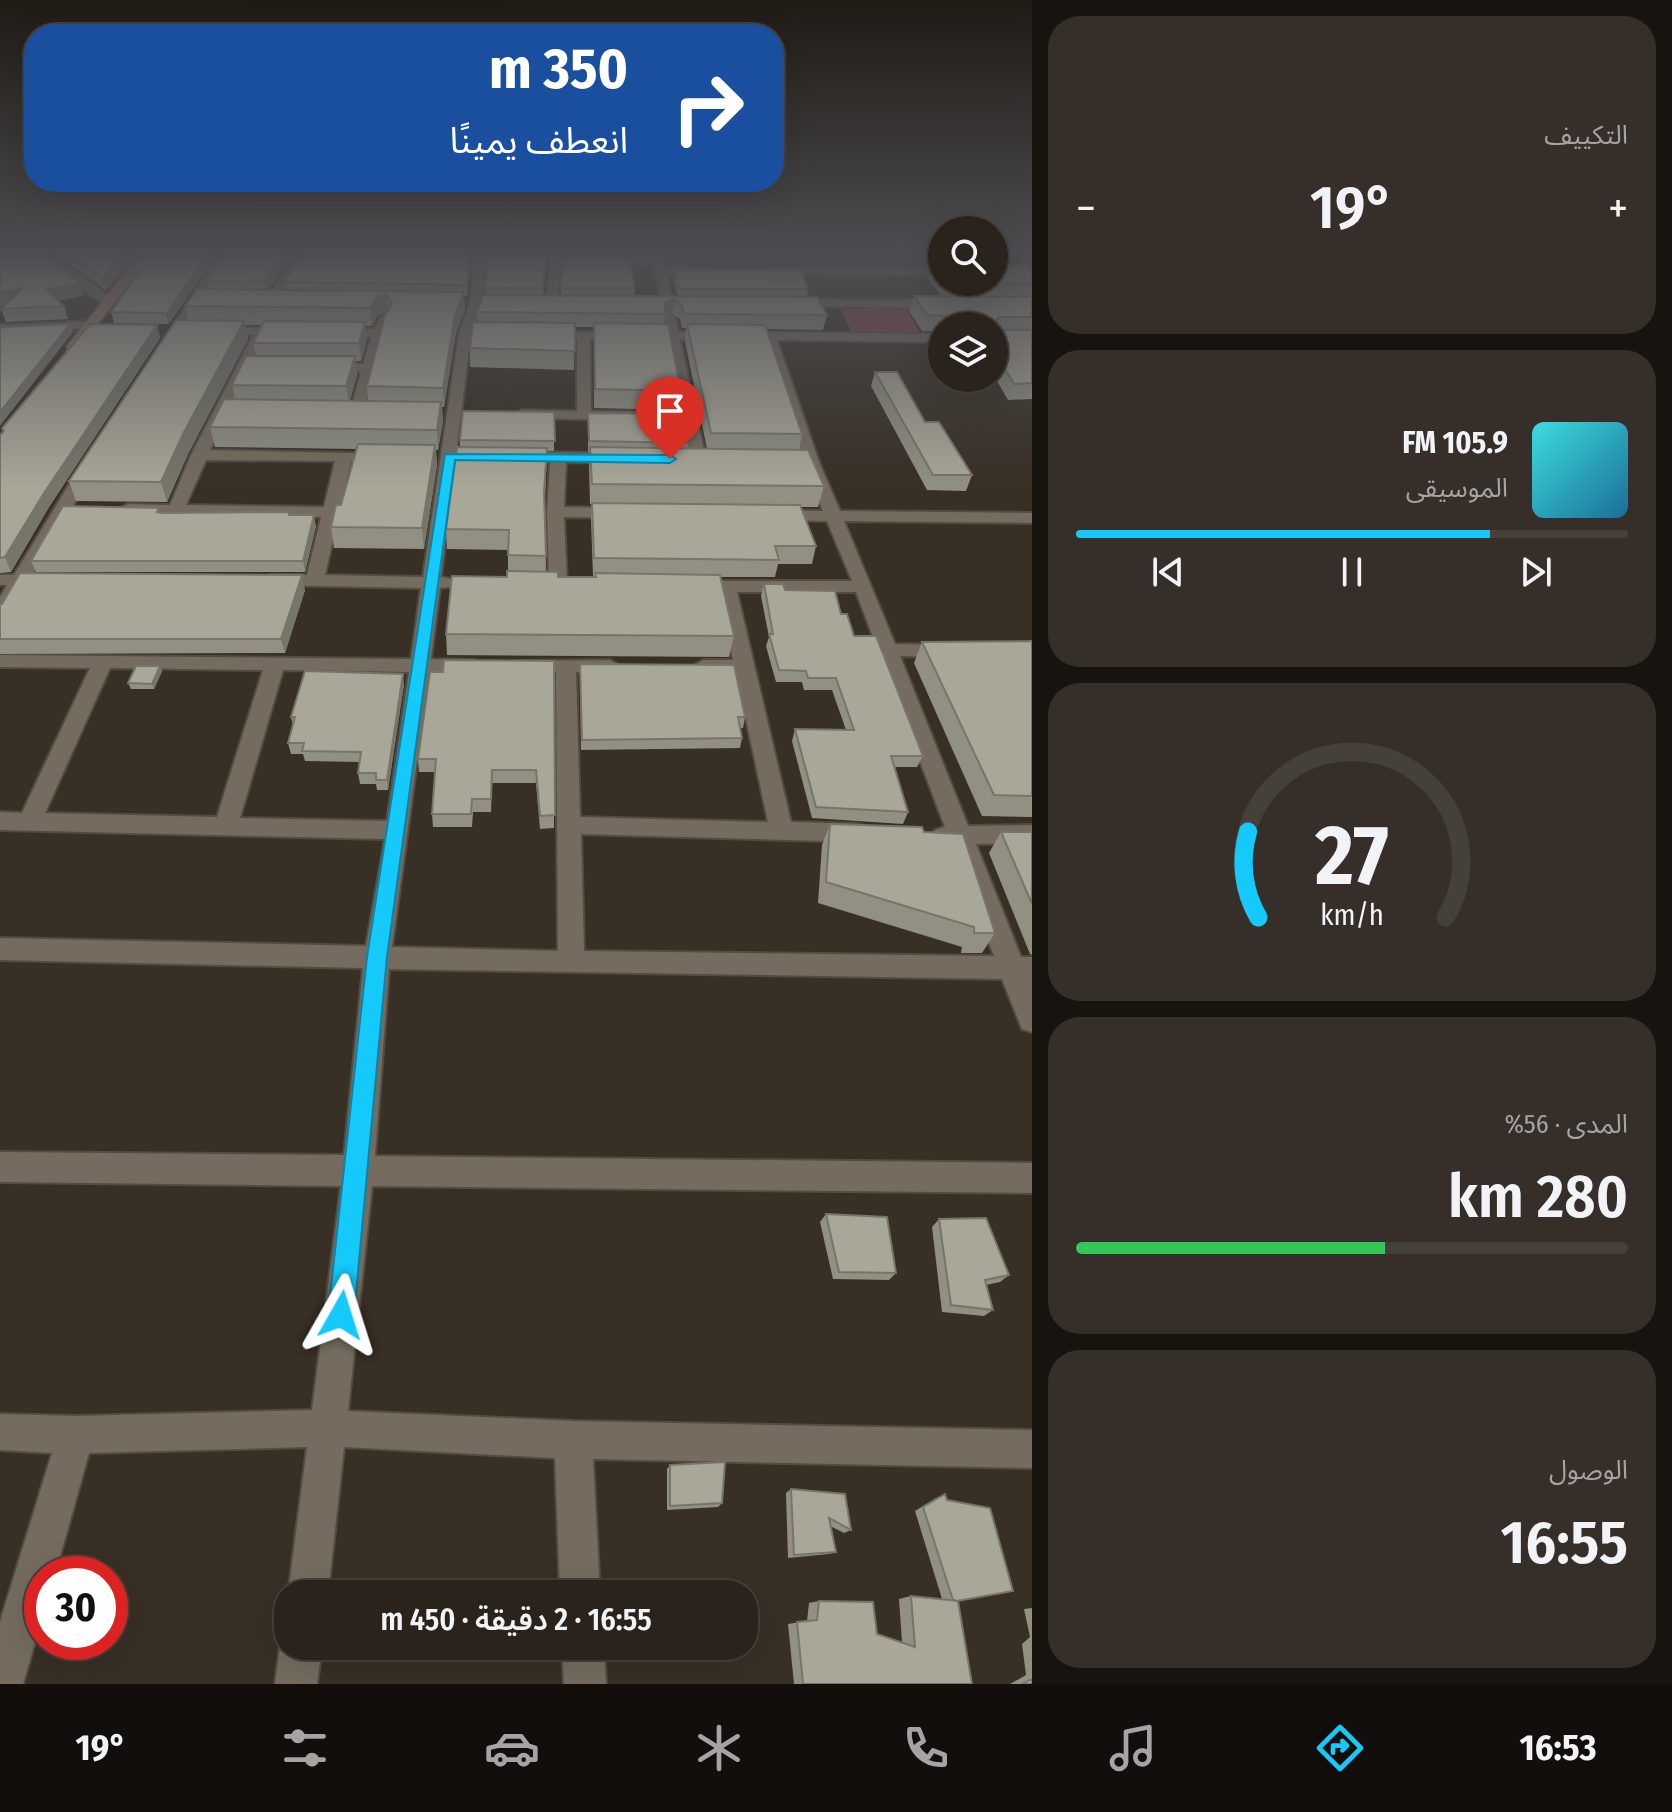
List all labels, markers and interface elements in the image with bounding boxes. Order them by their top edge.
text: 350 m [489,36,628,103]
icon: right [656,56,760,160]
text: انعطف يمينًا [450,119,628,163]
text: التكييف [1544,120,1628,151]
text: 19° [1310,172,1394,244]
text: − [1076,182,1096,235]
text: + [1608,182,1628,235]
map controls [928,216,1008,392]
button: search [928,216,1008,296]
button: layers [928,312,1008,392]
pin [636,377,704,459]
icon: arrive [648,389,692,433]
text: 105.9 FM [1402,425,1508,461]
text: الموسيقى [1406,473,1508,504]
icon: previous [1146,550,1190,594]
icon: pause [1330,550,1374,594]
icon: next [1514,550,1558,594]
text: 27 [1314,806,1389,906]
text: km/h [1320,898,1384,933]
text: المدى · 56% [1504,1109,1628,1140]
text: 280 km [1448,1161,1628,1233]
position arrow [299,1273,383,1357]
text: الوصول [1549,1455,1628,1486]
text: 16:55 [1500,1507,1628,1579]
speed limit sign: 30 [24,1556,128,1660]
text: 16:55 · 2 دقيقة · 450 m [380,1602,652,1638]
icon: filters [277,1720,333,1776]
icon: car [484,1720,540,1776]
icon: climate [691,1720,747,1776]
icon: phone [898,1720,954,1776]
icon: music [1105,1720,1161,1776]
icon: directions [1312,1720,1368,1776]
text: 19° [76,1726,126,1770]
text: 16:53 [1520,1726,1596,1770]

